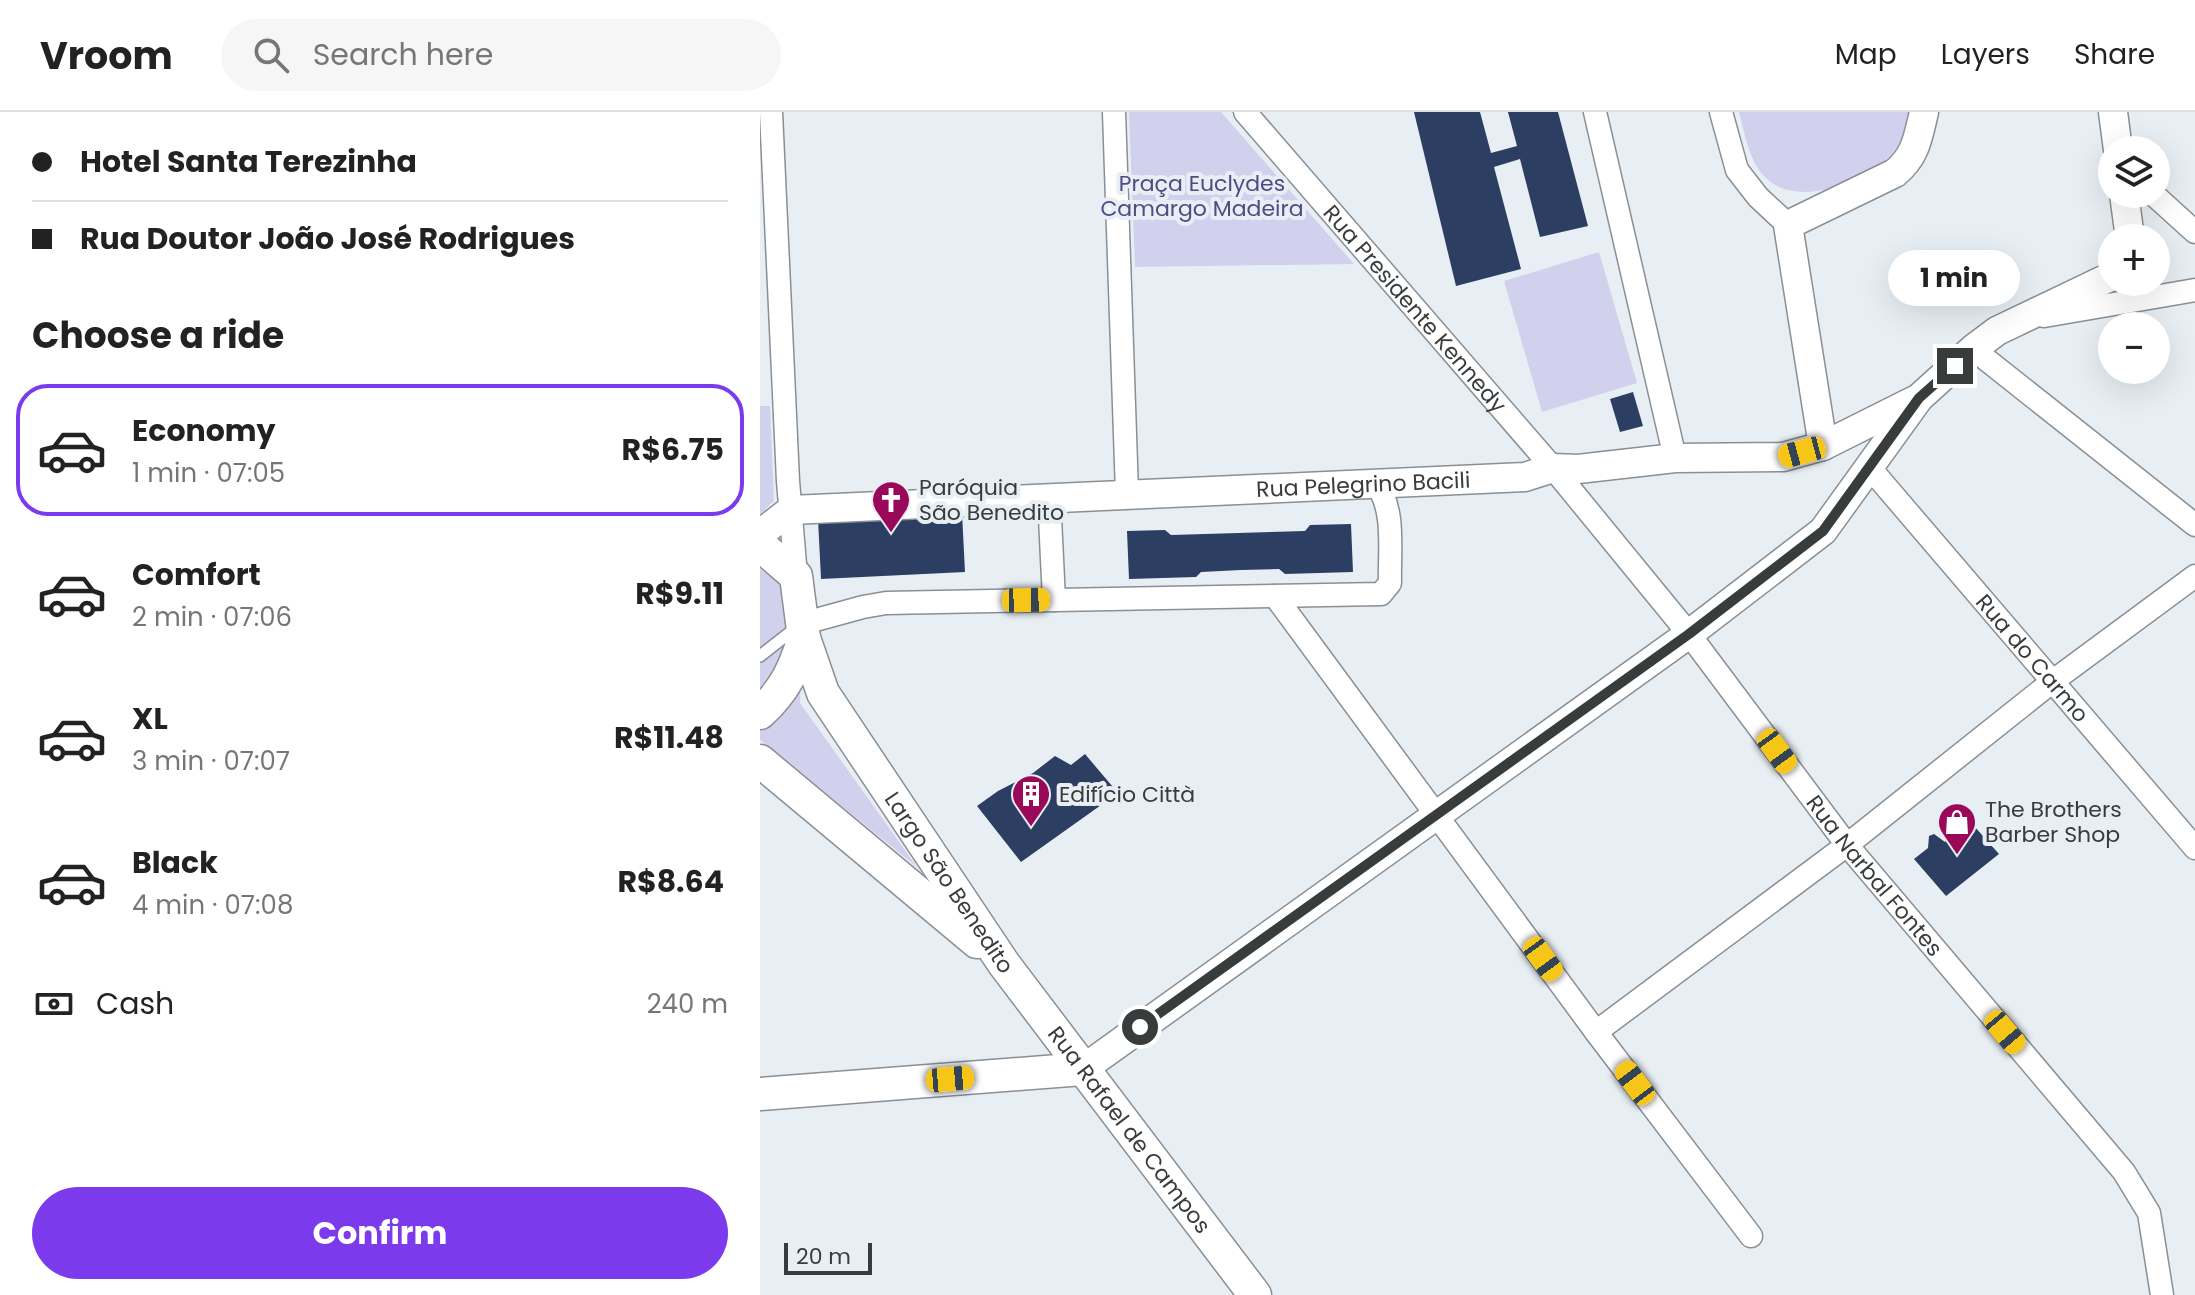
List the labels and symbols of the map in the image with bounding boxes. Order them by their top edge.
park label: Praça Euclydes Camargo Madeira [1100,168,1304,224]
street label: Rua Presidente Kennedy [1316,198,1514,420]
callout: 1 min [1889,250,2021,306]
route end [1937,348,1973,384]
car [1776,434,1828,470]
street label: Rua Pelegrino Bacili [1255,464,1471,505]
place label: Paróquia São Benedito [919,472,1064,528]
church icon: Paróquia São Benedito [870,479,912,534]
street label: Rua do Carmo [1969,587,2096,729]
car [1002,588,1050,612]
car [1753,725,1801,777]
building icon: Edifício Città [1010,773,1052,828]
place label: Edifício Città [1059,779,1195,810]
street label: Largo São Benedito [878,785,1021,980]
street label: Rua Narbal Fontes [1799,788,1950,963]
place label: The Brothers Barber Shop [1985,794,2122,850]
shop icon: The Brothers Barber Shop [1936,801,1978,856]
car [1519,933,1567,985]
car [1980,1006,2030,1058]
route start [1122,1009,1158,1045]
street label: Rua Rafael de Campos [1041,1019,1218,1240]
car [1611,1057,1659,1109]
car [925,1065,975,1093]
scale bar [784,1239,872,1275]

